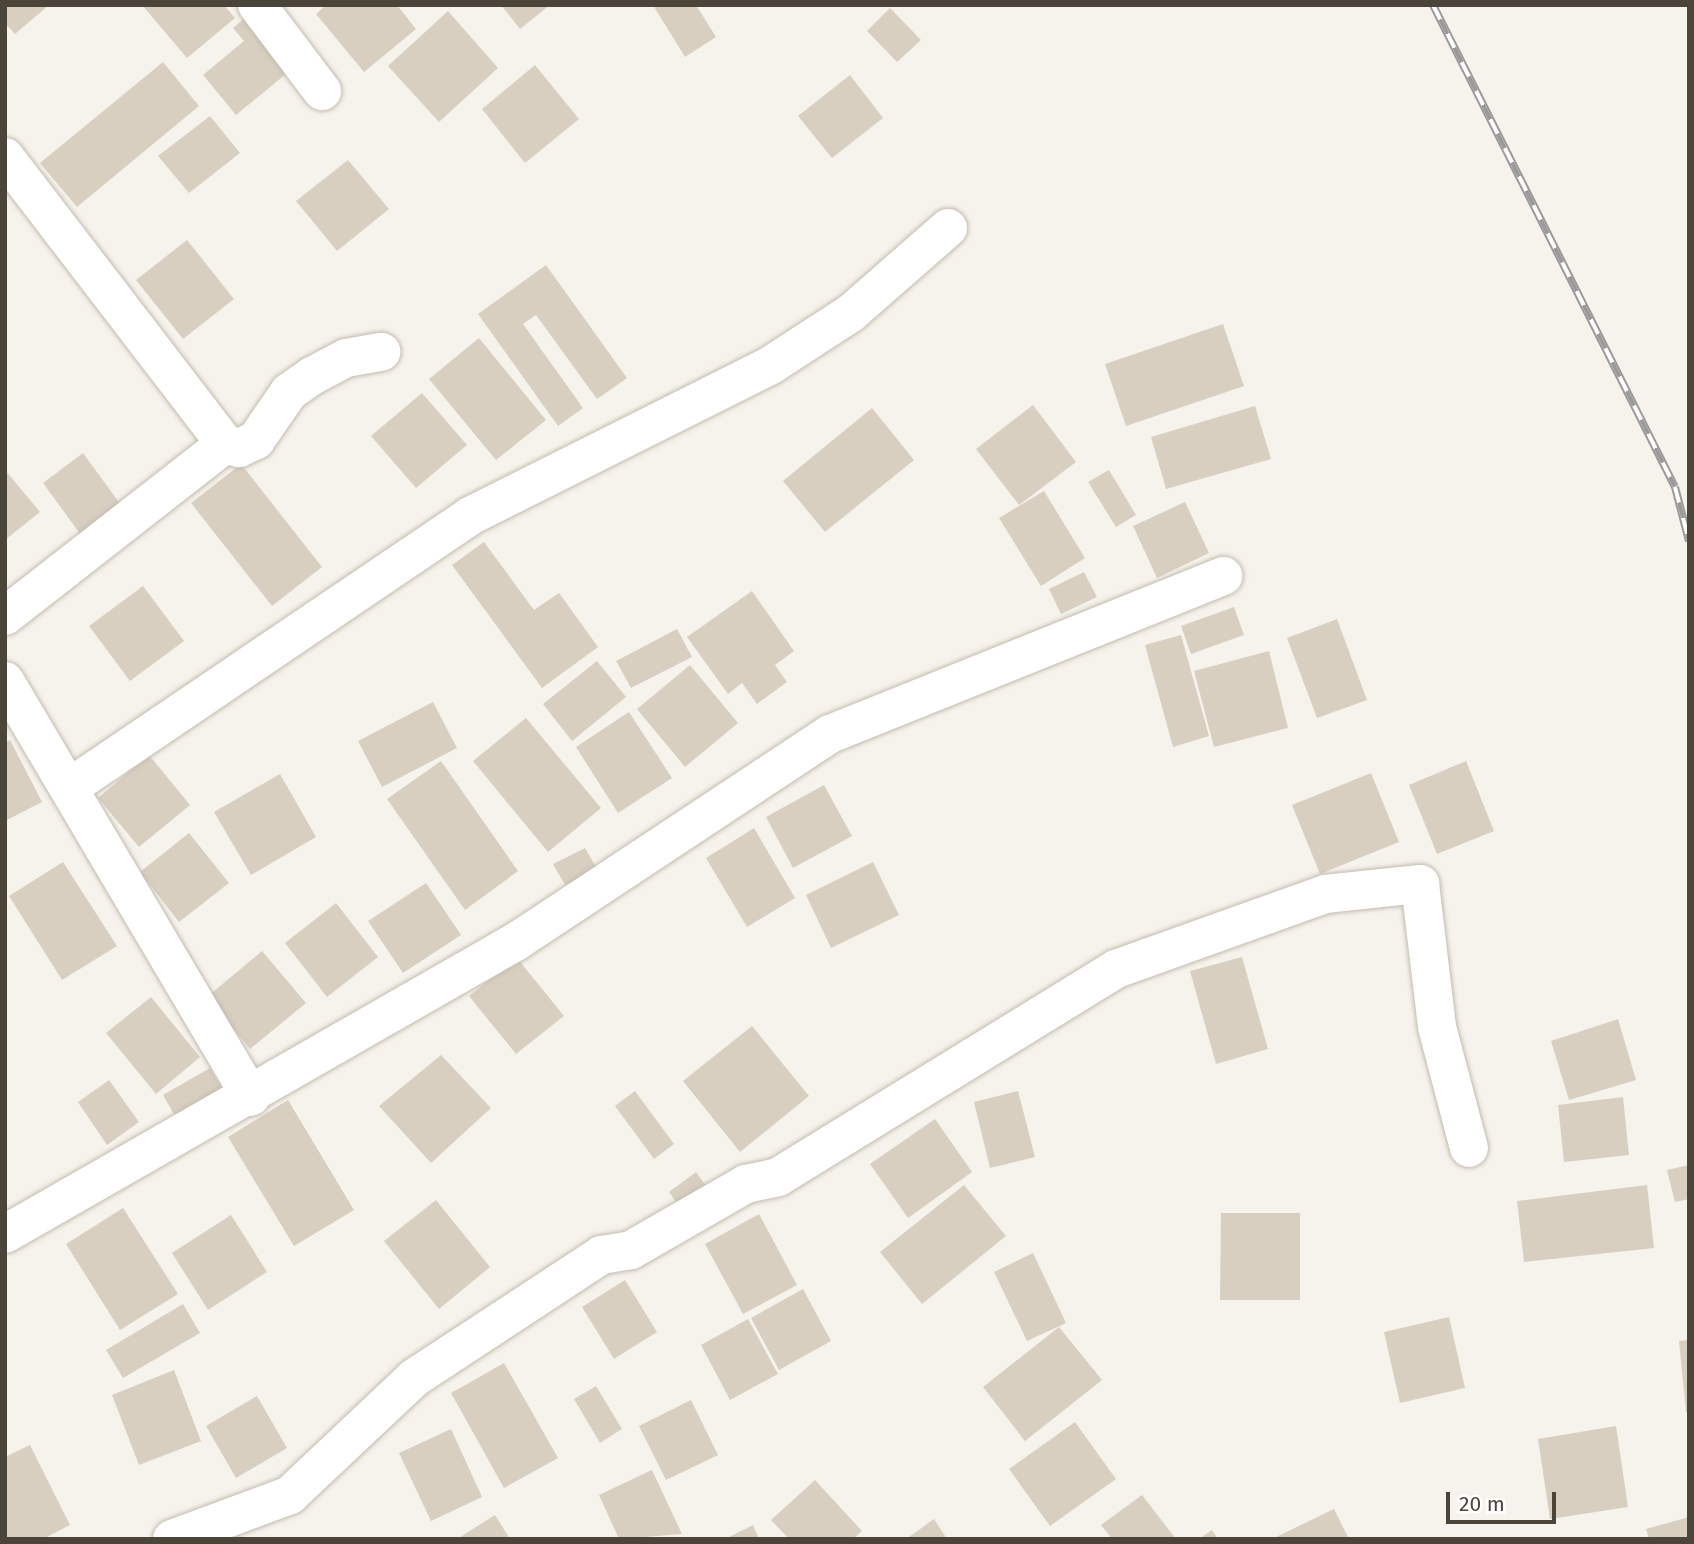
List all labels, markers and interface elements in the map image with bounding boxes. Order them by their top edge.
scale bar [1449,1478,1559,1522]
text: 20 m [1459,1491,1505,1517]

